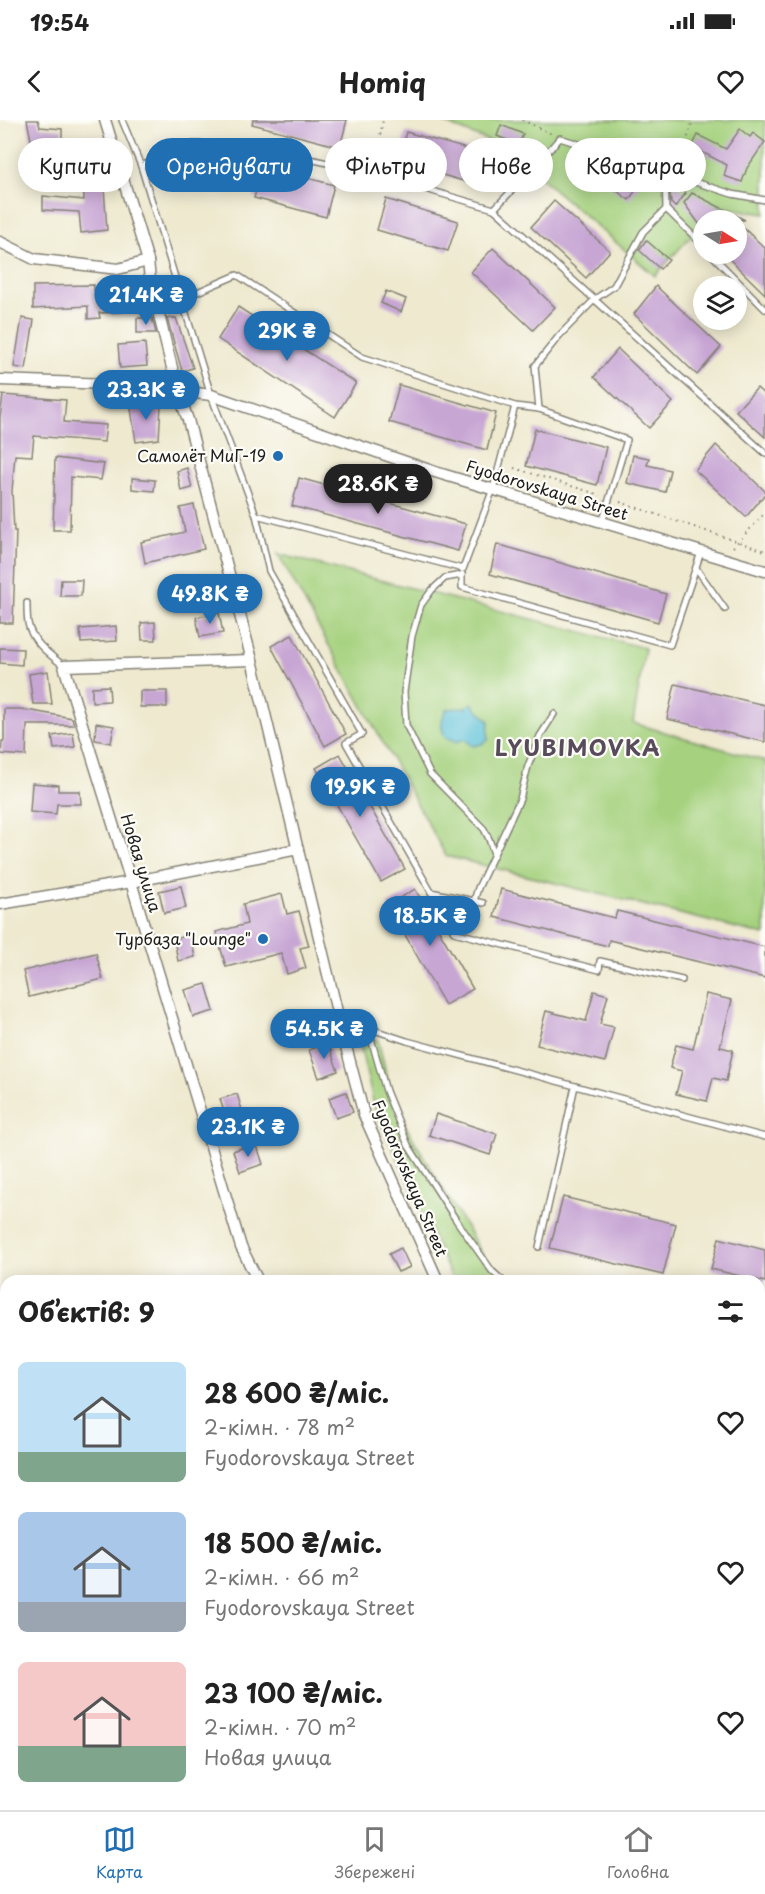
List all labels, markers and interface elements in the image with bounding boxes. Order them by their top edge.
text: 19:54 [30,5,89,38]
text: Homiq [339,61,426,102]
icon: back [18,65,51,98]
icon: heart [714,65,747,98]
chip: Купити [18,138,133,192]
chip: Орендувати [145,138,313,192]
chip: Фільтри [325,138,447,192]
chip: Нове [459,138,553,192]
chip: Квартира [565,138,706,192]
north arrow [693,210,747,264]
map controls [693,210,747,330]
pin: 21.4K ₴ [91,275,201,326]
button: layers [693,276,747,330]
text: 21.4K ₴ [108,279,184,309]
pin: 29K ₴ [245,311,329,362]
text: 29K ₴ [258,315,316,345]
pin: 23.3K ₴ [91,370,201,421]
text: 23.3K ₴ [107,374,185,404]
place label: Самолёт МиГ-19 [137,443,266,467]
marker: Самолёт МиГ-19 [271,449,285,463]
street label: Fyodorovskaya Street [463,453,632,525]
pin: 28.6K ₴ [323,464,433,515]
text: 28.6K ₴ [337,468,419,498]
pin: 49.8K ₴ [155,574,265,625]
text: 49.8K ₴ [171,578,249,608]
district label: LYUBIMOVKA [495,730,661,763]
pin: 19.9K ₴ [305,767,415,818]
text: 19.9K ₴ [325,771,395,801]
street label: Новая улица [116,811,168,915]
pin: 18.5K ₴ [375,896,485,947]
text: 18.5K ₴ [393,900,467,930]
place label: Турбаза "Lounge" [115,926,251,950]
marker: Турбаза "Lounge" [256,932,270,946]
pin: 54.5K ₴ [269,1009,379,1060]
text: 54.5K ₴ [284,1013,364,1043]
street label: Fyodorovskaya Street [367,1095,455,1260]
pin: 23.1K ₴ [193,1107,303,1158]
text: 23.1K ₴ [211,1111,285,1141]
text: Об’єктів: 9 [18,1292,155,1331]
icon: filters [714,1295,747,1328]
text: 28 600 ₴/міс. [204,1373,389,1412]
icon: home [66,1386,138,1458]
icon: heart [714,1406,747,1439]
text: 2-кімн. · 78 m² [204,1412,355,1442]
text: Fyodorovskaya Street [204,1442,415,1472]
text: 18 500 ₴/міс. [204,1523,382,1562]
icon: home [66,1536,138,1608]
icon: heart [714,1556,747,1589]
text: 2-кімн. · 66 m² [204,1562,359,1592]
text: Fyodorovskaya Street [204,1592,415,1622]
text: 23 100 ₴/міс. [204,1673,383,1712]
icon: home [66,1686,138,1758]
icon: heart [714,1706,747,1739]
text: 2-кімн. · 70 m² [204,1712,356,1742]
text: Новая улица [204,1742,331,1772]
tab: Карта [96,1823,143,1883]
tab: Збережені [335,1823,415,1883]
tab: Головна [607,1823,669,1883]

